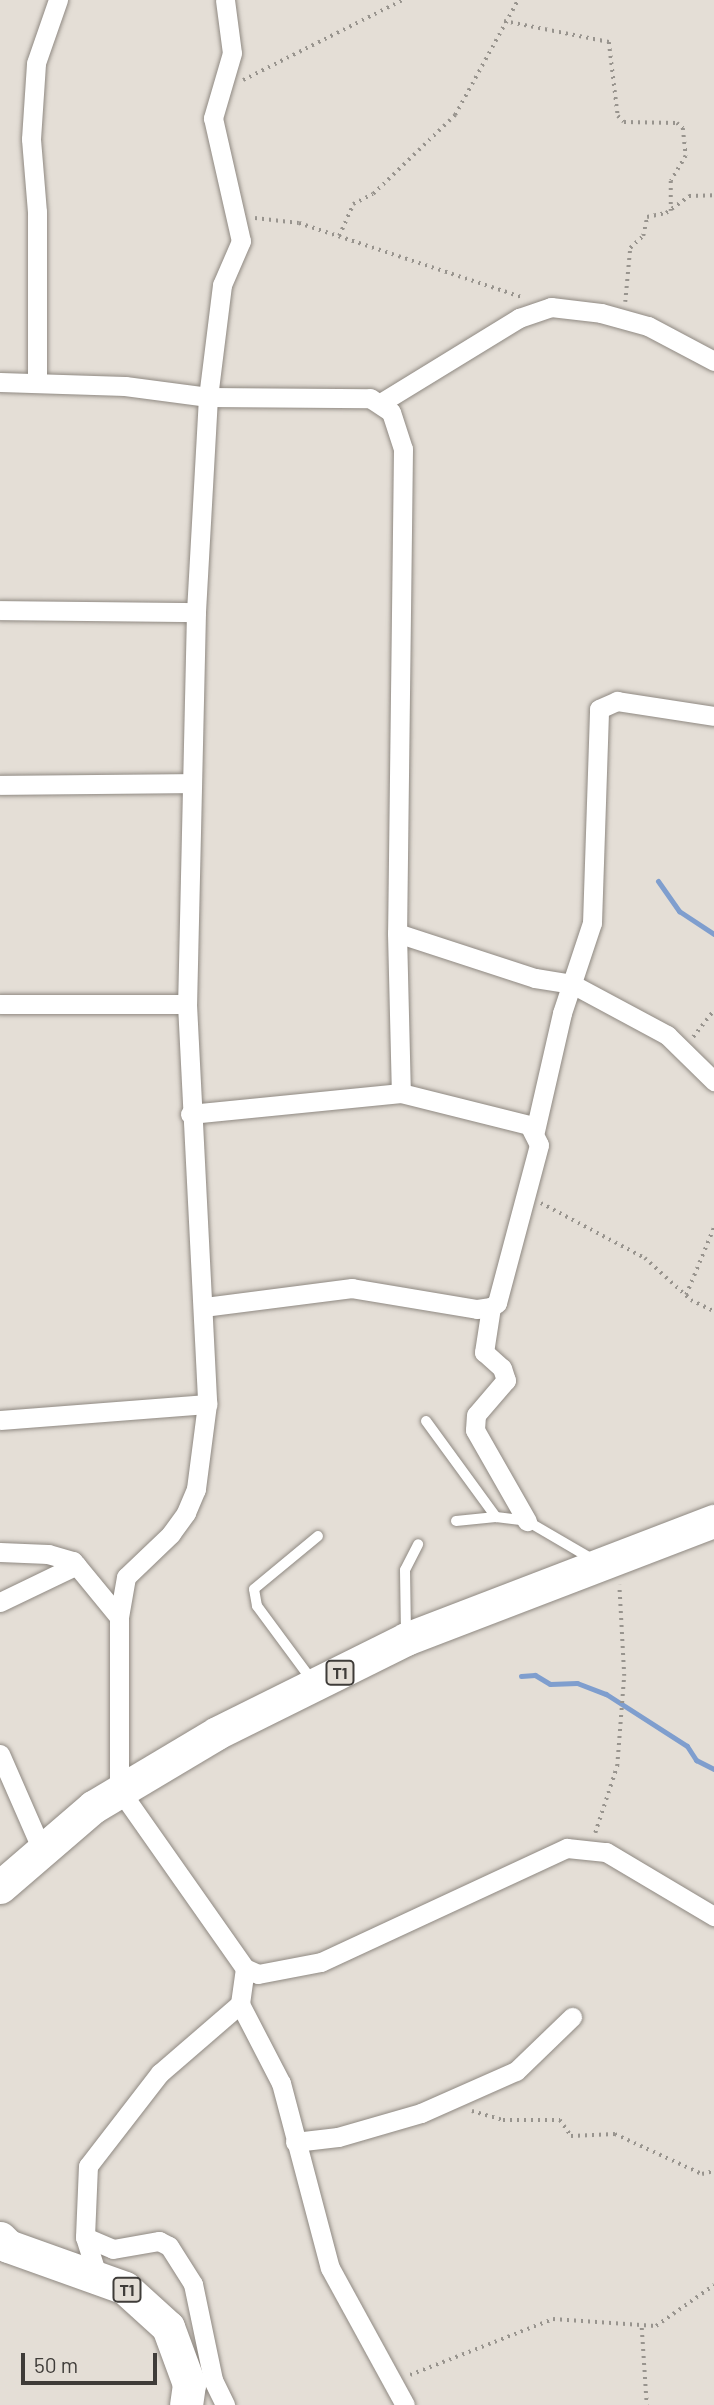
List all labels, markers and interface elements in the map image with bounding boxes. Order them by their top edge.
road number: T1 [324,1660,356,1686]
road number: T1 [111,2278,143,2302]
scale bar [24,2338,161,2382]
text: 50 m [34,2352,78,2377]

